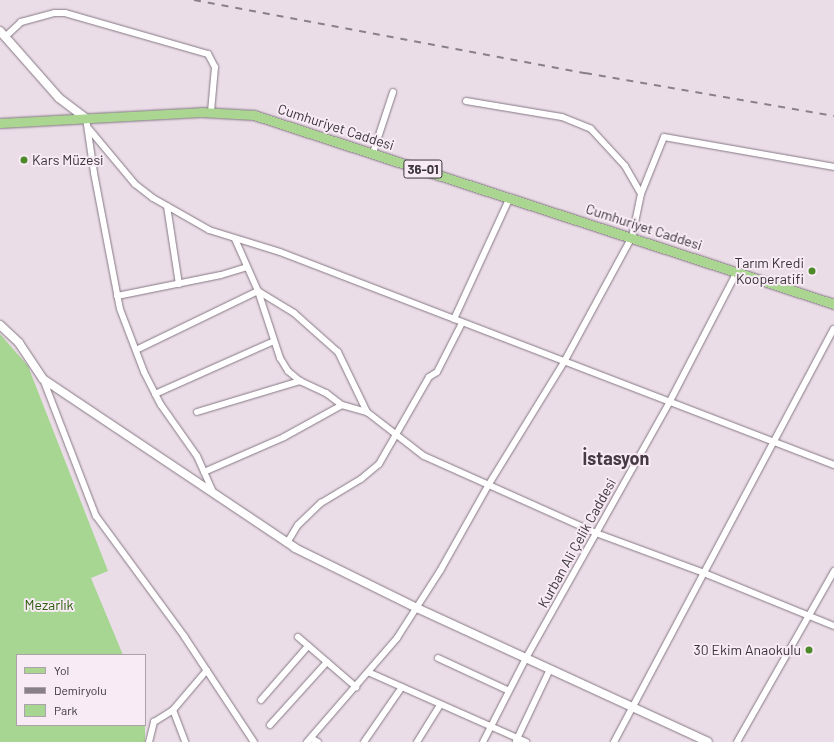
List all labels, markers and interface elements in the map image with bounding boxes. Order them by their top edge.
street label: Cumhuriyet Caddesi [276,100,396,154]
place label: Kars Müzesi̇ [32,152,103,168]
marker: Kars Müzesi̇ [19,155,29,165]
road number: 36-01 [403,158,443,180]
street label: Cumhuriyet Caddesi [584,200,704,254]
place label: Tarım Kredi Kooperatifi [734,255,804,288]
marker: Tarım Kredi Kooperatifi [807,266,817,276]
district label: İstasyon [583,447,649,469]
street label: Kurban Ali Çelik Caddesi [534,475,620,611]
park label: Mezarlık [24,597,74,613]
place label: 30 Ekim Anaokulu [694,642,801,658]
marker: 30 Ekim Anaokulu [804,645,814,655]
legend [16,654,146,726]
text: Yol [54,663,69,677]
text: Demiryolu [54,683,107,697]
text: Park [54,703,78,717]

